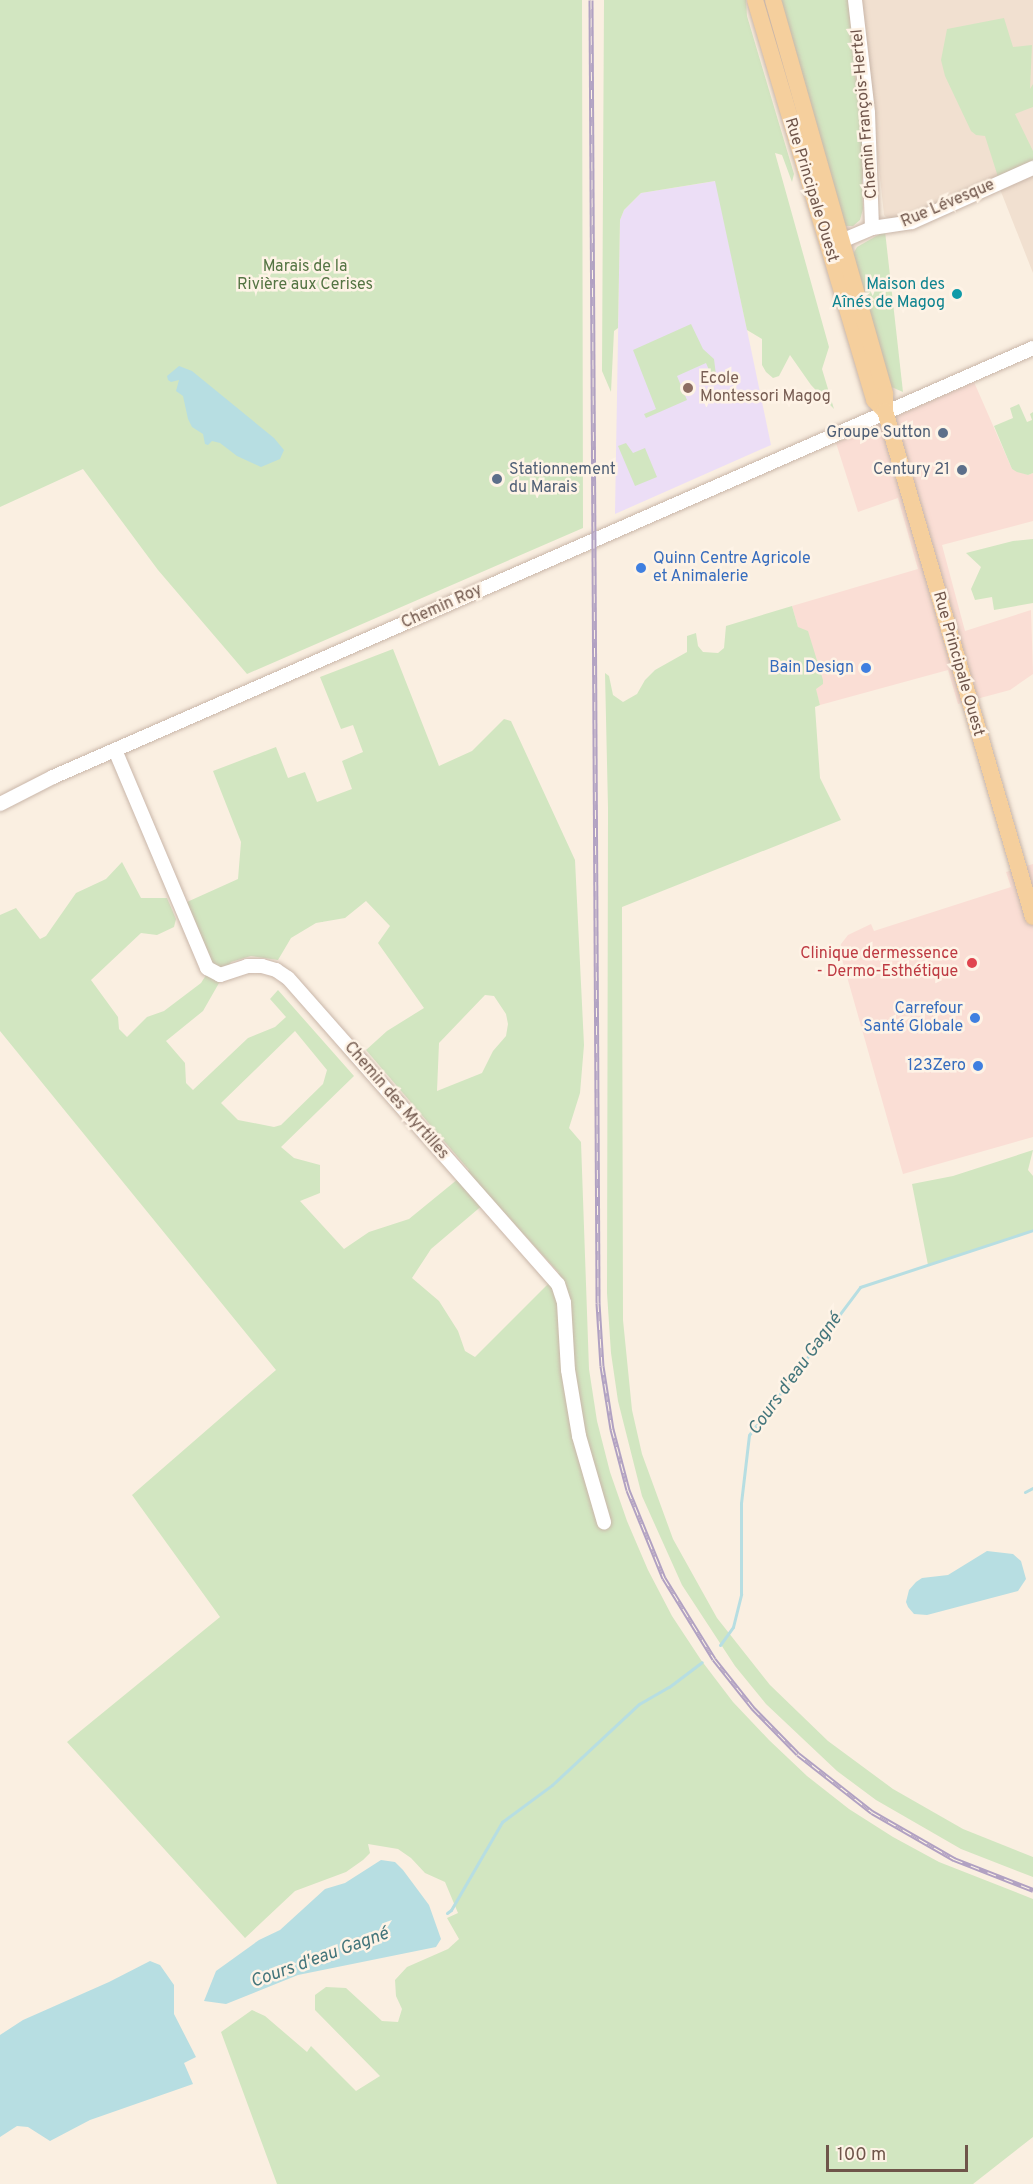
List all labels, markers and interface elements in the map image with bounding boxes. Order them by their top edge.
street label: Chemin François-Hertel [848,28,882,200]
street label: Rue Principale Ouest [780,115,842,265]
street label: Rue Lévesque [898,176,998,232]
park label: Marais de la Rivière aux Cerises [237,257,373,295]
place label: Maison des Aînés de Magog [831,275,945,313]
marker: Maison des Aînés de Magog [950,287,964,301]
place label: Ecole Montessori Magog [700,369,831,407]
marker: Ecole Montessori Magog [681,381,695,395]
place label: Groupe Sutton [826,423,931,443]
marker: Groupe Sutton [936,426,950,440]
place label: Stationnement du Marais [509,460,616,498]
place label: Century 21 [873,460,950,480]
marker: Century 21 [955,463,969,477]
marker: Stationnement du Marais [490,472,504,486]
place label: Quinn Centre Agricole et Animalerie [653,549,811,587]
marker: Quinn Centre Agricole et Animalerie [634,561,648,575]
street label: Chemin Roy [399,581,485,633]
street label: Rue Principale Ouest [928,589,988,739]
place label: Bain Design [769,658,854,678]
marker: Bain Design [859,661,873,675]
place label: Clinique dermessence - Dermo-Esthétique [800,944,958,982]
marker: Clinique dermessence - Dermo-Esthétique [963,954,981,972]
place label: Carrefour Santé Globale [863,999,963,1037]
marker: Carrefour Santé Globale [968,1011,982,1025]
street label: Chemin des Myrtilles [340,1038,452,1164]
place label: 123Zero [907,1056,966,1076]
marker: 123Zero [971,1059,985,1073]
water label: Cours d'eau Gagné [745,1310,847,1440]
water label: Cours d'eau Gagné [248,1924,392,1994]
scale bar [829,2133,972,2171]
text: 100 m [837,2144,886,2167]

